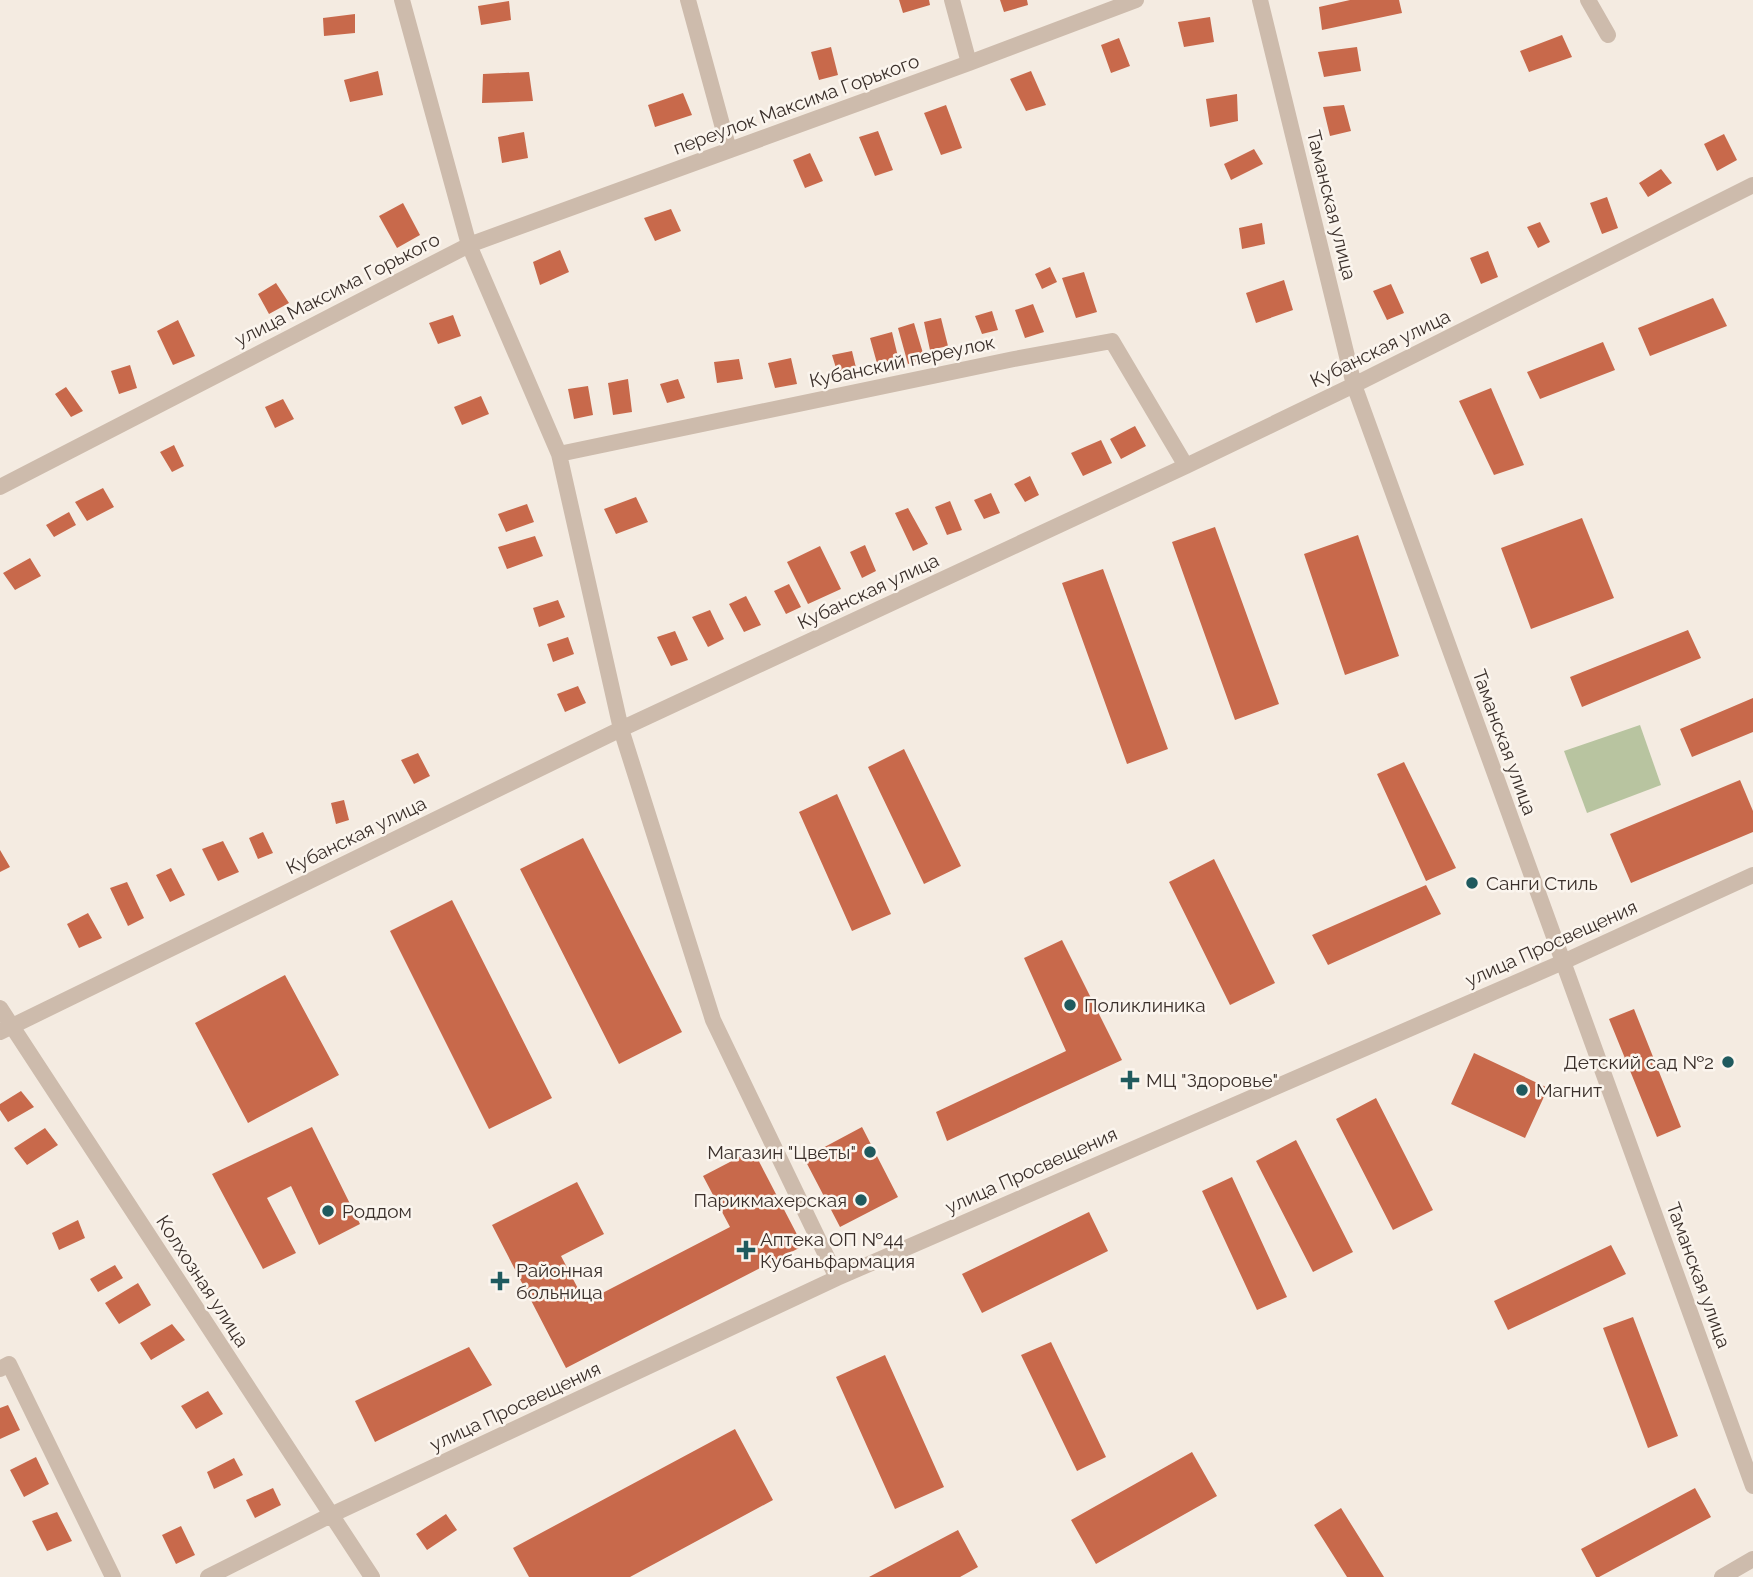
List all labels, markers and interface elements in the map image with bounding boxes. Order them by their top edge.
street label: переулок Максима Горького [670,49,922,159]
street label: Таманская улица [1303,128,1361,282]
street label: улица Максима Горького [231,228,443,350]
street label: Кубанская улица [1306,305,1454,391]
street label: Кубанский переулок [807,331,997,391]
street label: Кубанская улица [794,549,942,633]
street label: Таманская улица [1468,666,1542,818]
street label: Кубанская улица [282,792,430,878]
place label: Санги Стиль [1486,872,1598,894]
marker: Санги Стиль [1464,875,1480,891]
street label: улица Просвещения [1462,895,1640,991]
place label: Поликлиника [1084,994,1206,1016]
marker: Поликлиника [1062,997,1078,1013]
place label: Детский сад №2 [1564,1051,1714,1073]
marker: Детский сад №2 [1720,1054,1736,1070]
place label: МЦ "Здоровье" [1146,1069,1278,1091]
marker: МЦ "Здоровье" [1120,1070,1140,1090]
place label: Магнит [1536,1079,1602,1101]
marker: Магнит [1514,1082,1530,1098]
street label: улица Просвещения [942,1122,1120,1218]
place label: Магазин "Цветы" [707,1141,856,1163]
marker: Магазин "Цветы" [862,1144,878,1160]
place label: Парикмахерская [694,1189,847,1211]
marker: Парикмахерская [853,1192,869,1208]
street label: Таманская улица [1662,1199,1736,1351]
place label: Роддом [342,1200,412,1222]
marker: Роддом [320,1203,336,1219]
street label: Колхозная улица [152,1211,254,1351]
place label: Аптека ОП №44 Кубаньфармация [760,1228,915,1272]
marker: Аптека ОП №44 Кубаньфармация [738,1242,754,1258]
place label: Районная больница [516,1259,603,1303]
marker: Районная больница [490,1271,510,1291]
street label: улица Просвещения [426,1357,604,1455]

